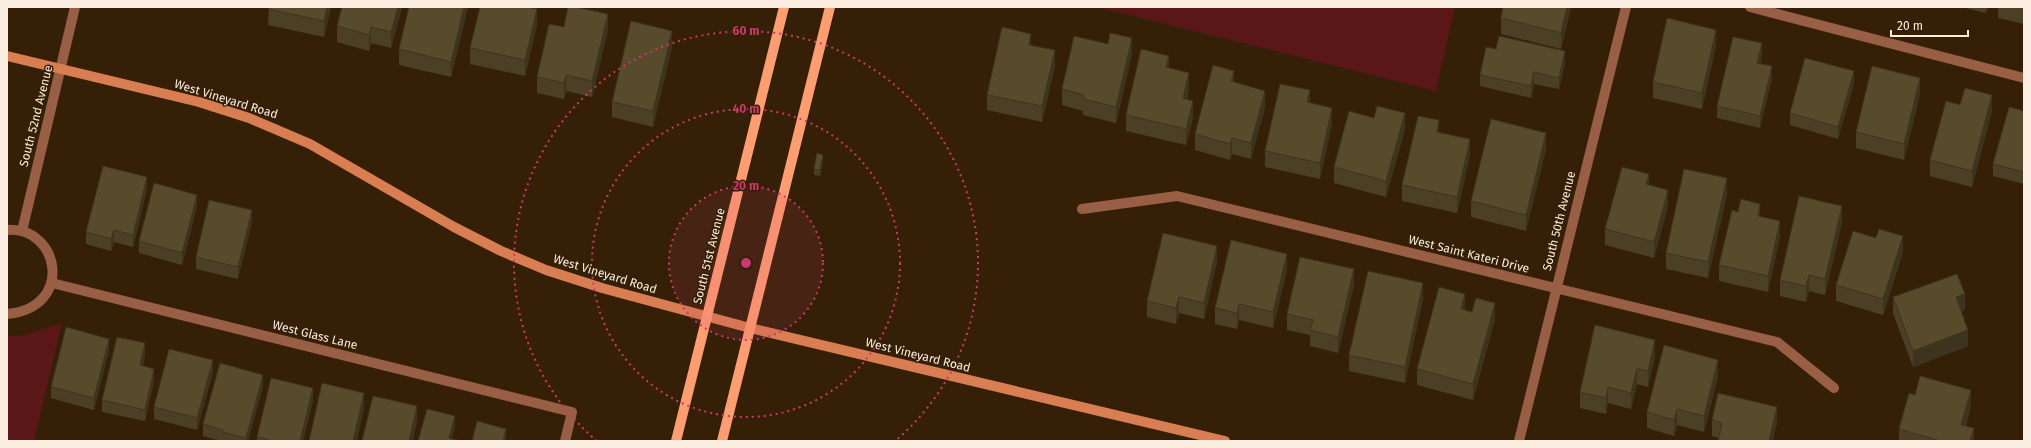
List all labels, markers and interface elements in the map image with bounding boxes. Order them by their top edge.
scale bar [1891,12,1968,38]
text: 20 m [1897,19,1923,33]
text: 60 m [733,24,759,38]
street label: South 52nd Avenue [17,64,55,168]
street label: West Vineyard Road [173,77,279,121]
text: 40 m [733,102,759,116]
street label: South 50th Avenue [1540,170,1578,272]
text: 20 m [733,179,759,193]
street label: South 51st Avenue [690,206,728,306]
street label: West Saint Kateri Drive [1407,232,1531,276]
street label: West Vineyard Road [552,252,658,296]
centre of rings [739,256,753,270]
street label: West Glass Lane [271,318,359,352]
street label: West Vineyard Road [864,335,972,375]

